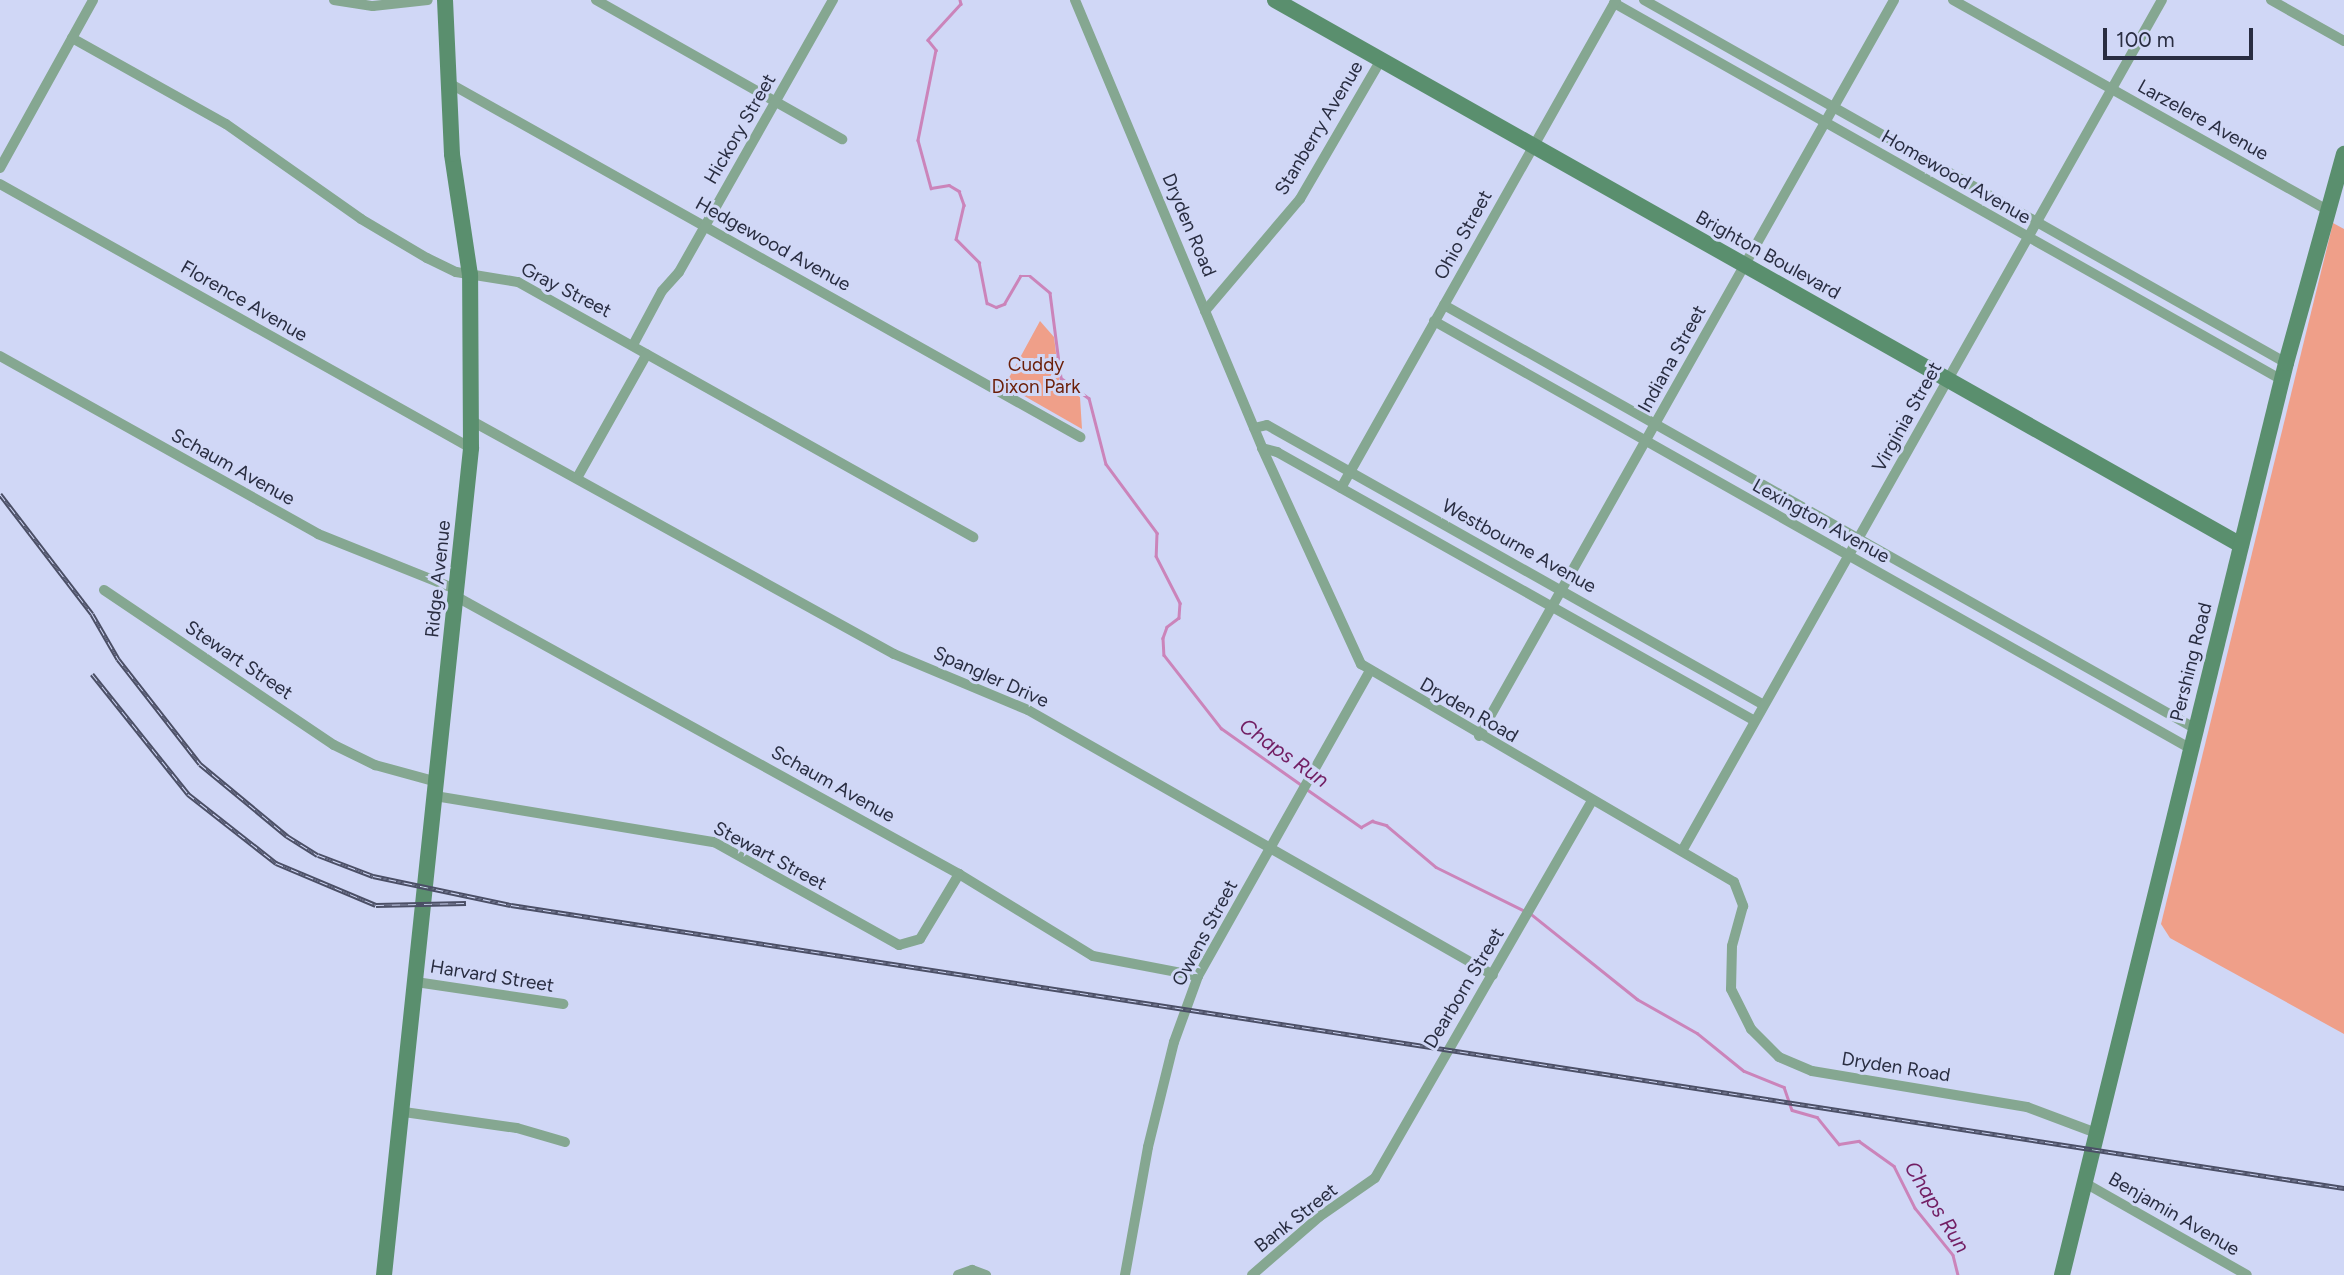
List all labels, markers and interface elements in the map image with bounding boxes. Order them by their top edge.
scale bar [2106,14,2256,58]
text: 100 m [2116,27,2175,52]
street label: Stanberry Avenue [1270,57,1368,199]
street label: Hickory Street [699,70,781,188]
street label: Larzelere Avenue [2134,75,2272,165]
street label: Homewood Avenue [1877,125,2035,229]
street label: Dryden Road [1157,170,1221,280]
street label: Ohio Street [1429,186,1497,284]
street label: Hedgewood Avenue [691,192,855,296]
street label: Brighton Boulevard [1692,206,1844,304]
street label: Florence Avenue [177,255,311,347]
street label: Gray Street [517,258,615,322]
street label: Indiana Street [1633,301,1711,417]
park label: Cuddy Dixon Park [992,354,1080,398]
street label: Virginia Street [1867,358,1947,476]
street label: Schaum Avenue [167,424,299,510]
street label: Lexington Avenue [1749,474,1893,568]
street label: Westbourne Avenue [1438,494,1600,598]
street label: Ridge Avenue [421,519,455,639]
street label: Pershing Road [2165,600,2217,724]
street label: Stewart Street [181,616,297,704]
street label: Spangler Drive [930,641,1052,713]
street label: Dryden Road [1416,673,1522,747]
water label: Chaps Run [1234,713,1334,793]
street label: Schaum Avenue [767,741,899,827]
street label: Stewart Street [710,817,830,895]
street label: Owens Street [1167,876,1243,990]
street label: Dearborn Street [1419,924,1509,1052]
street label: Harvard Street [428,955,556,997]
street label: Dryden Road [1840,1047,1952,1087]
water label: Chaps Run [1899,1157,1975,1257]
street label: Benjamin Avenue [2104,1167,2244,1261]
street label: Bank Street [1250,1179,1342,1257]

